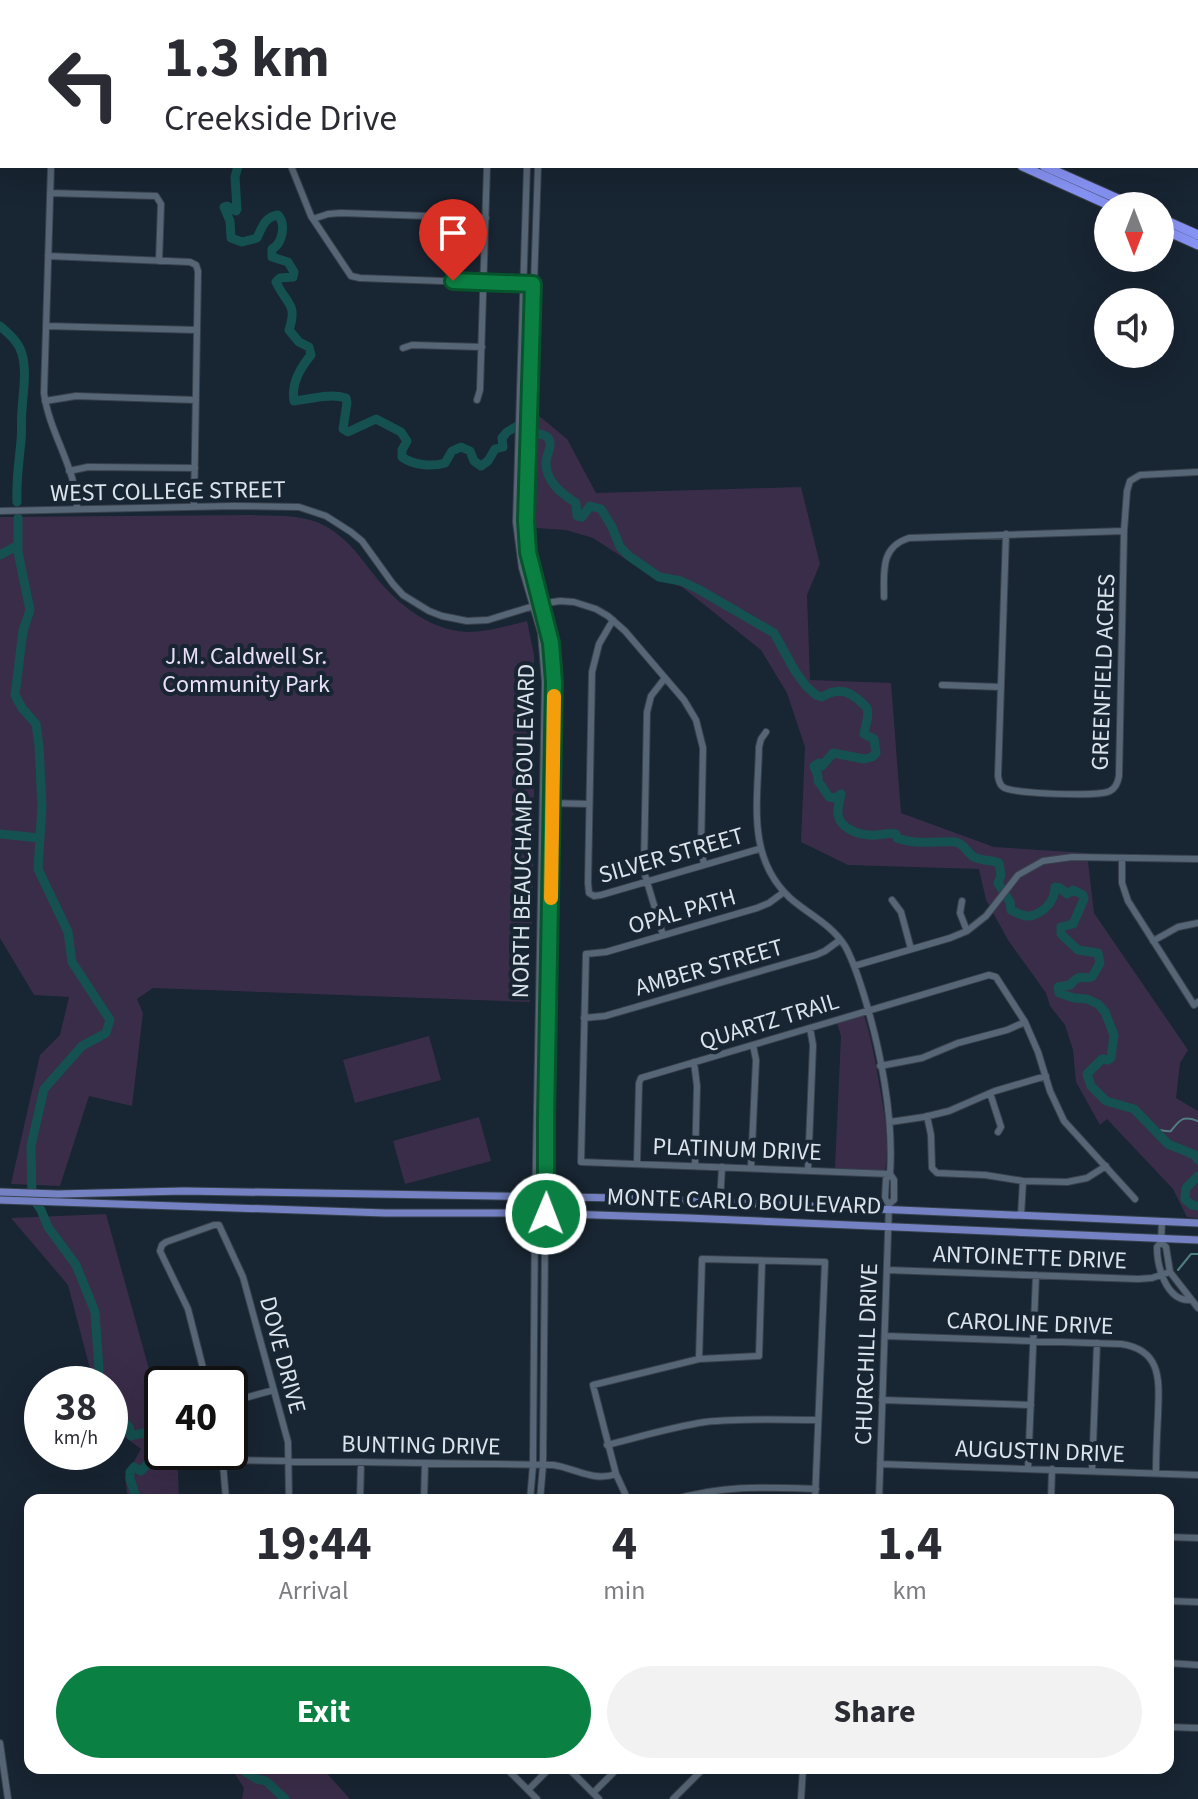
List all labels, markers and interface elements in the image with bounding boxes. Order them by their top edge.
text: 1.3 km [164,19,330,98]
icon: left [32,32,136,136]
text: Creekside Drive [164,93,397,144]
north arrow [1094,192,1174,272]
map controls [1094,192,1174,368]
pin [419,199,487,281]
icon: arrive [431,211,475,255]
button: sound [1094,288,1174,368]
street label: WEST COLLEGE STREET [50,472,286,511]
street label: GREENFIELD ACRES [1083,573,1124,771]
park label: J.M. Caldwell Sr. Community Park [162,639,330,702]
street label: NORTH BEAUCHAMP BOULEVARD [503,663,544,999]
street label: SILVER STREET [594,818,748,893]
street label: OPAL PATH [624,879,740,944]
street label: AMBER STREET [631,930,787,1005]
street label: QUARTZ TRAIL [695,984,843,1059]
street label: PLATINUM DRIVE [652,1129,822,1170]
position arrow [504,1172,588,1256]
street label: MONTE CARLO BOULEVARD [606,1179,882,1224]
street label: ANTOINETTE DRIVE [932,1237,1128,1278]
street label: CHURCHILL DRIVE [846,1262,887,1446]
street label: DOVE DRIVE [250,1293,315,1418]
street label: CAROLINE DRIVE [946,1303,1114,1344]
speed limit sign: 40 [144,1366,248,1470]
text: 38 [55,1379,97,1436]
text: km/h [54,1424,98,1452]
street label: BUNTING DRIVE [341,1427,501,1464]
street label: AUGUSTIN DRIVE [955,1431,1125,1472]
text: 19:44 [256,1510,372,1578]
text: 4 [612,1510,637,1578]
text: 1.4 [877,1510,942,1578]
text: Arrival [279,1572,349,1609]
text: min [603,1572,645,1609]
text: km [893,1572,927,1609]
button: Exit [56,1666,591,1758]
button: Share [607,1666,1142,1758]

